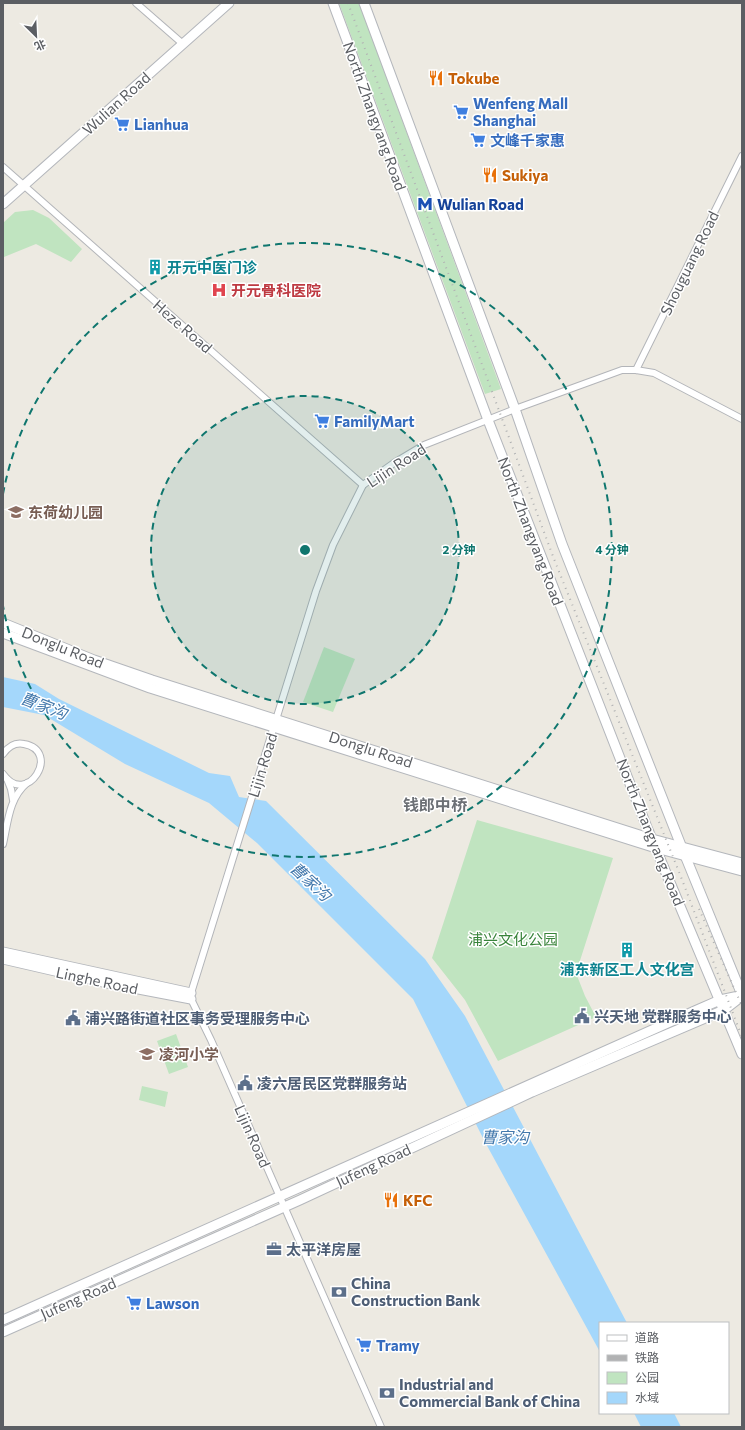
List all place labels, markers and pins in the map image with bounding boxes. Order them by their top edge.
restaurant icon: Tokube [427,69,445,87]
place label: Tokube [448,69,500,87]
place label: Wenfeng Mall Shanghai [473,94,568,129]
supermarket icon: Wenfeng Mall Shanghai [452,103,470,121]
supermarket icon: Lianhua [113,115,131,133]
place label: Lianhua [134,115,189,133]
supermarket icon: 文峰千家惠 [469,131,487,149]
place label: 文峰千家惠 [490,131,565,149]
restaurant icon: Sukiya [481,166,499,184]
place label: Sukiya [502,166,548,184]
metro station icon: Wulian Road [416,195,434,213]
place label: Wulian Road [437,195,524,213]
building icon: 开元中医门诊 [146,258,164,276]
place label: 开元中医门诊 [167,258,258,276]
hospital icon: 开元骨科医院 [210,281,228,299]
place label: 开元骨科医院 [231,281,321,299]
supermarket icon: FamilyMart [313,412,331,430]
place label: FamilyMart [334,412,415,430]
school or university icon: 东荷幼儿园 [7,503,25,521]
place label: 东荷幼儿园 [28,503,103,521]
centre of rings [298,543,312,557]
building icon: 浦东新区工人文化宫 [618,941,636,959]
place label: 浦东新区工人文化宫 [559,960,695,978]
public building icon: 兴天地 党群服务中心 [573,1007,591,1025]
place label: 兴天地 党群服务中心 [594,1007,732,1025]
public building icon: 浦兴路街道社区事务受理服务中心 [64,1009,82,1027]
place label: 浦兴路街道社区事务受理服务中心 [85,1009,310,1027]
school or university icon: 凌河小学 [138,1045,156,1063]
place label: 凌河小学 [159,1045,219,1063]
public building icon: 凌六居民区党群服务站 [236,1074,254,1092]
place label: 凌六居民区党群服务站 [257,1074,407,1092]
restaurant icon: KFC [382,1191,400,1209]
place label: KFC [403,1191,432,1209]
office icon: 太平洋房屋 [265,1240,283,1258]
place label: 太平洋房屋 [286,1240,361,1258]
place label: China Construction Bank [351,1274,481,1309]
bank icon: China Construction Bank [330,1283,348,1301]
supermarket icon: Lawson [125,1294,143,1312]
place label: Lawson [146,1294,199,1312]
supermarket icon: Tramy [355,1336,373,1354]
place label: Tramy [376,1336,421,1354]
place label: Industrial and Commercial Bank of China [399,1375,580,1410]
bank icon: Industrial and Commercial Bank of China [378,1384,396,1402]

